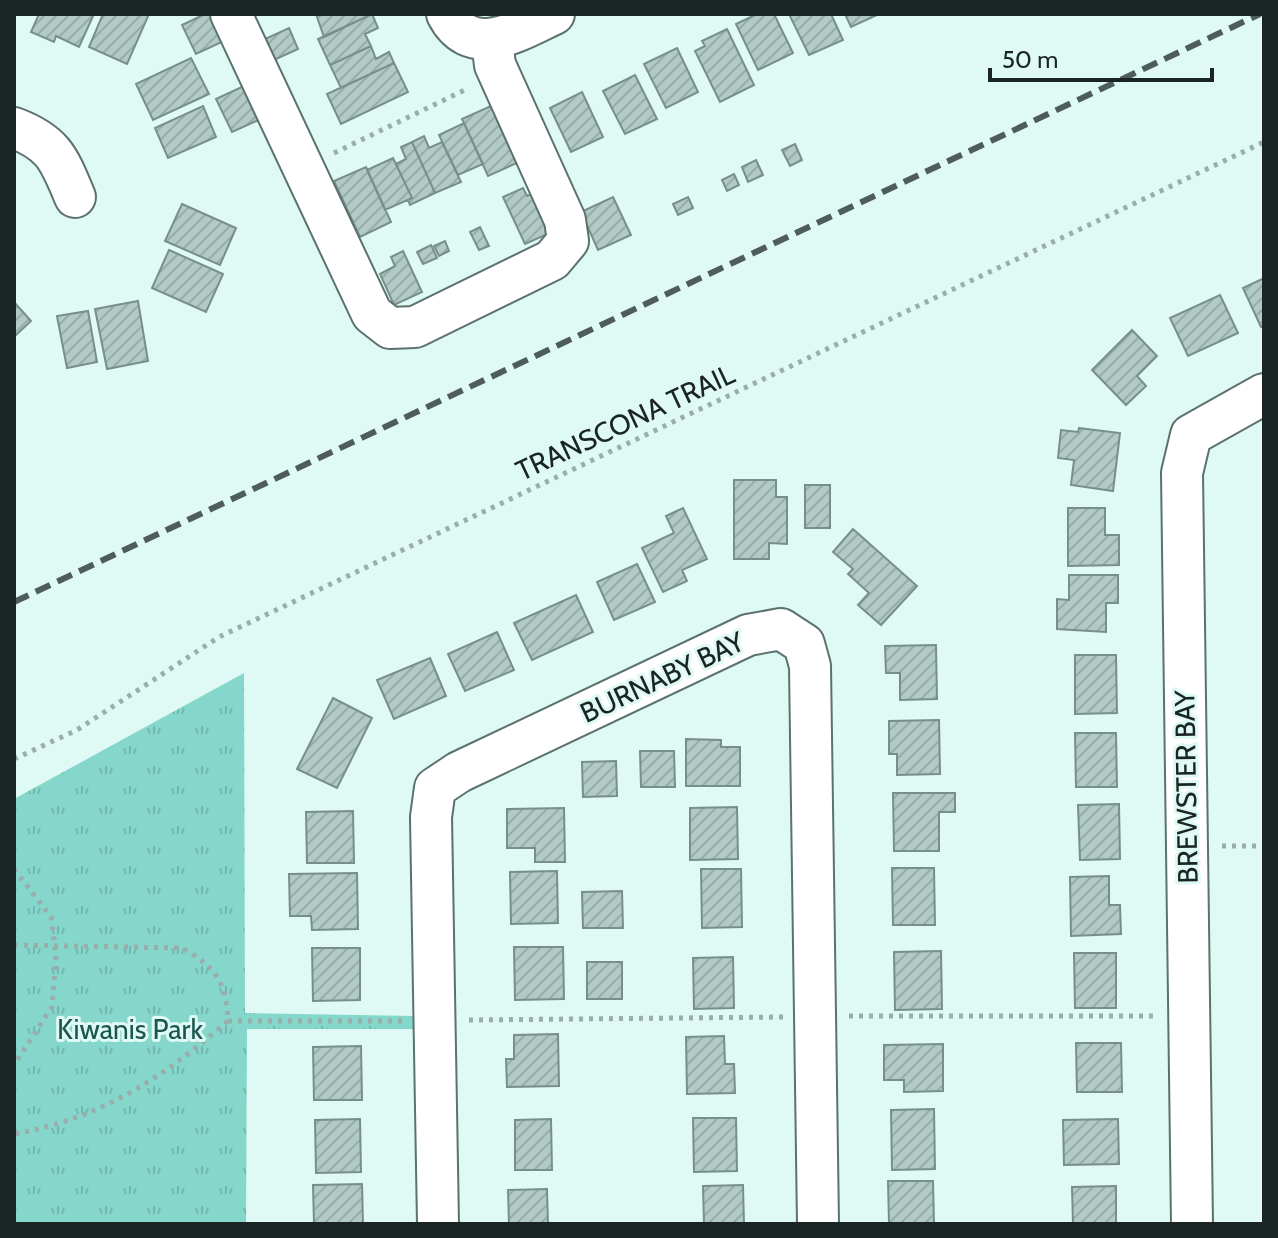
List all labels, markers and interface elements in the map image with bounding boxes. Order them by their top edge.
scale bar [990,32,1212,82]
text: 50 m [1002,45,1058,74]
street label: TRANSCONA TRAIL [510,357,740,487]
street label: BURNABY BAY [575,624,750,730]
street label: BREWSTER BAY [1167,689,1205,884]
park label: Kiwanis Park [57,1012,203,1046]

